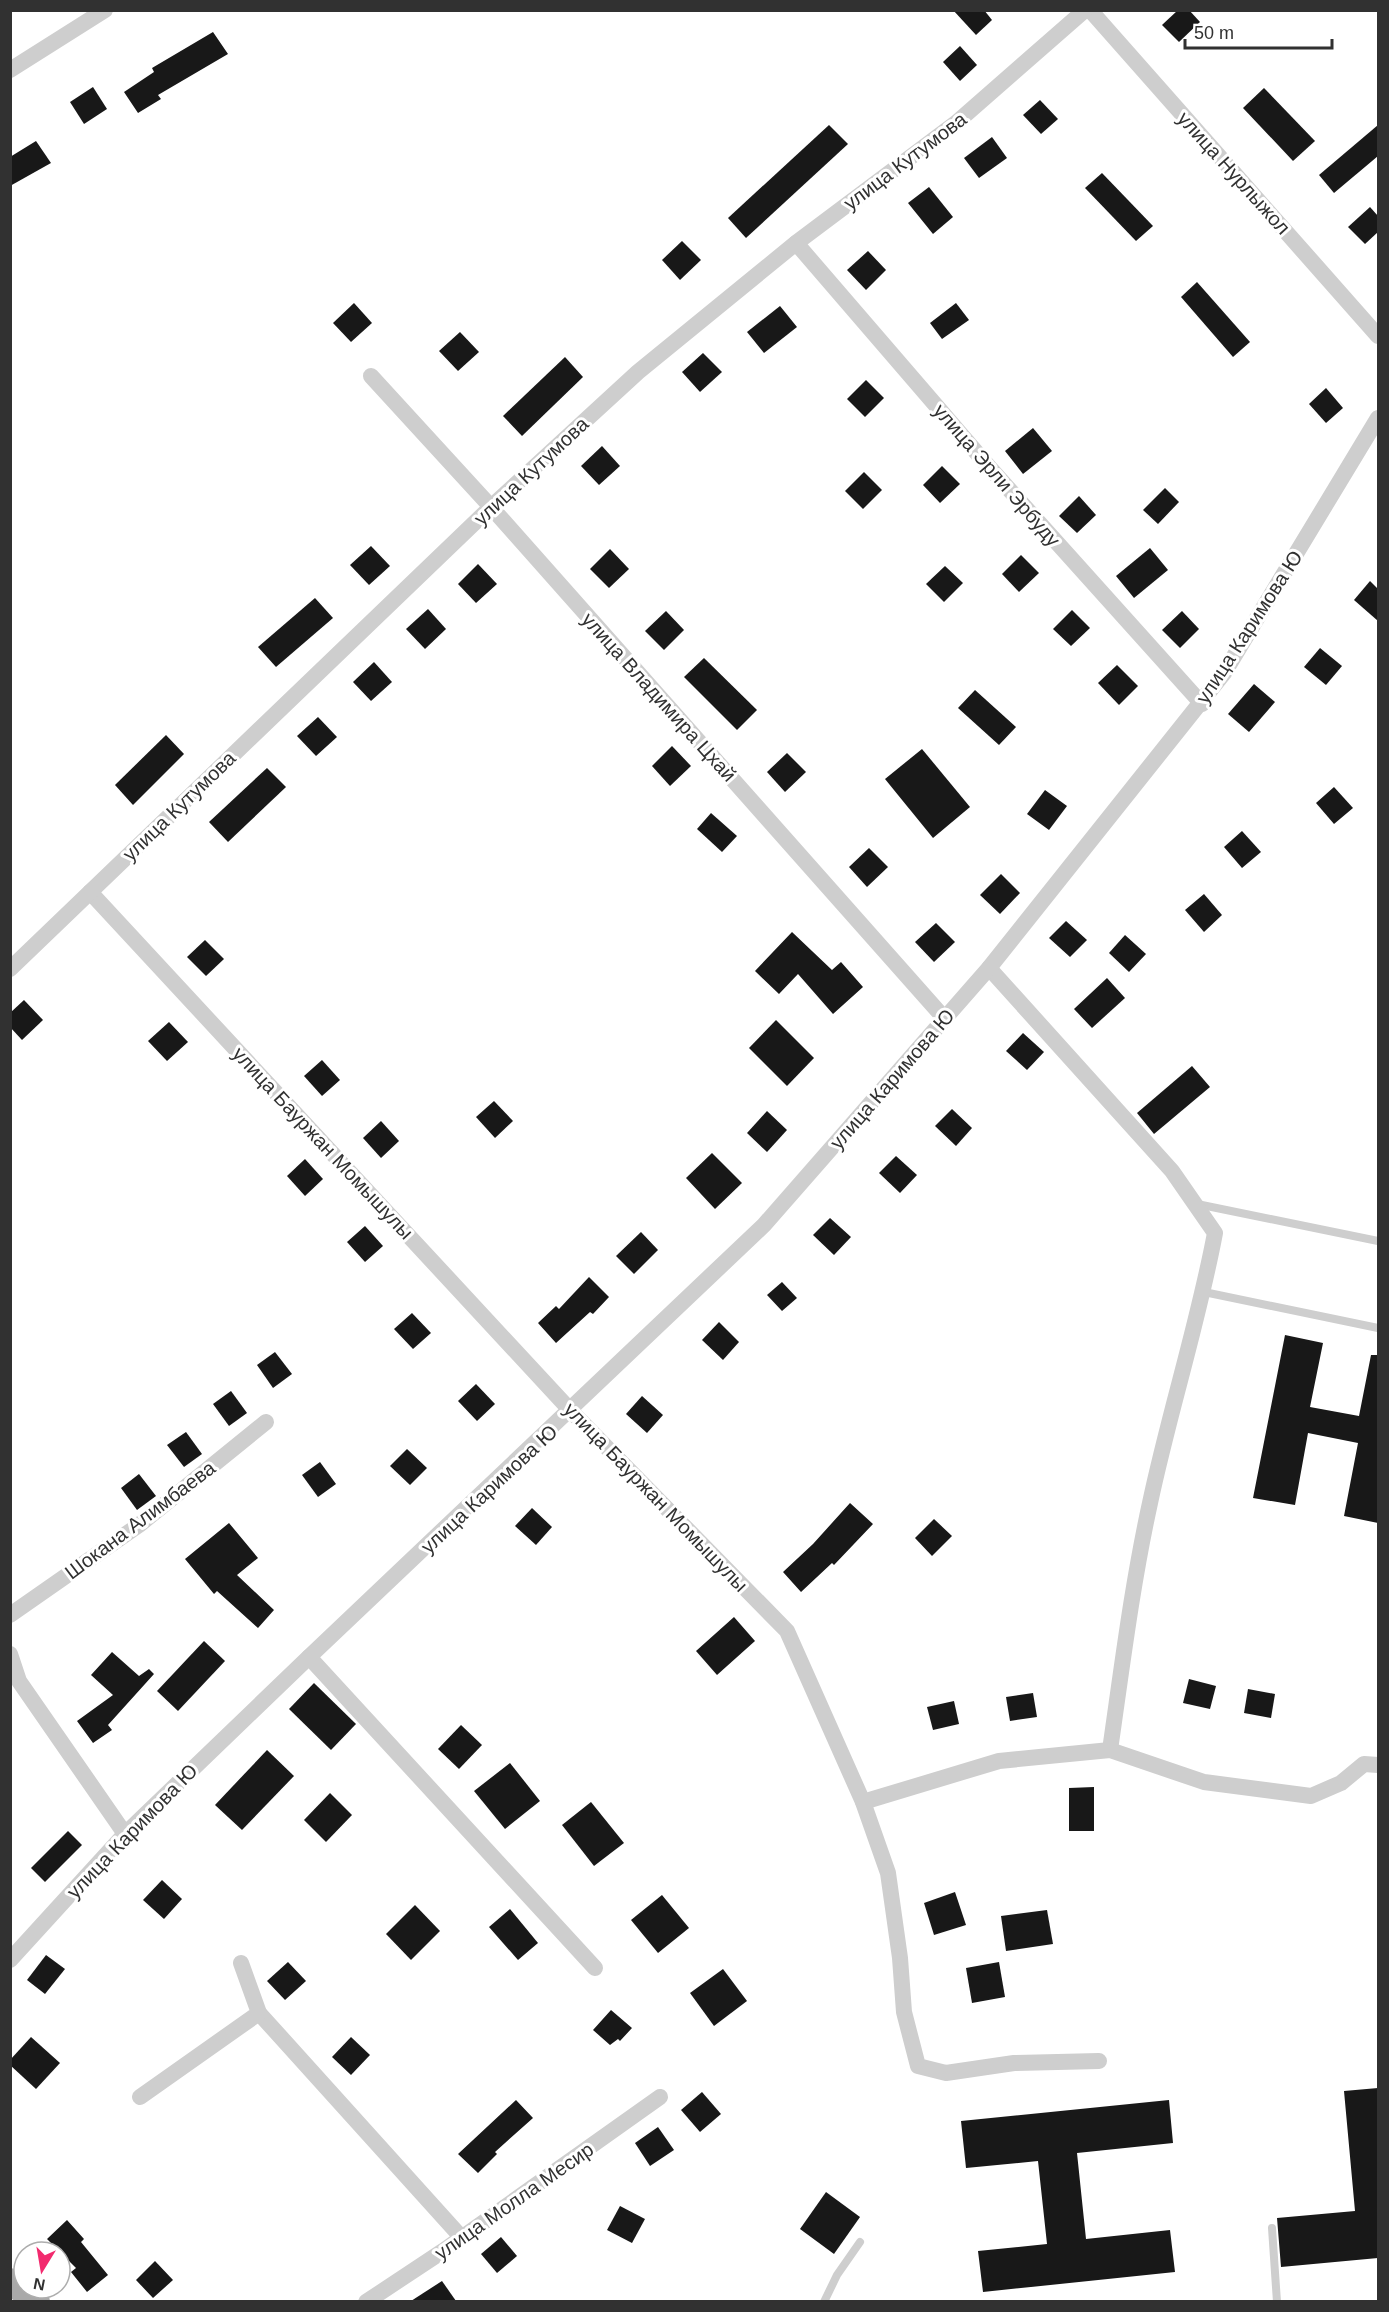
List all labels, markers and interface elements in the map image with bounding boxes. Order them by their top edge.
scale bar [1185,12,1332,50]
text: 50 m [1194,23,1234,43]
street label: улица Кутумова [839,107,971,214]
street label: улица Нурлыжол [1173,107,1295,239]
street label: улица Эрли Эрбуду [929,399,1065,551]
street label: улица Кутумова [469,412,593,529]
street label: улица Каримова Ю [1191,546,1307,708]
street label: улица Владимира Цхай [578,608,740,786]
street label: улица Кутумова [118,746,240,865]
street label: улица Каримова Ю [825,1005,959,1153]
street label: улица Бауржан Момышулы [228,1042,418,1244]
street label: улица Бауржан Момышулы [560,1398,752,1596]
street label: улица Каримова Ю [416,1420,562,1558]
street label: Шокана Алимбаева [61,1456,220,1584]
street label: улица Каримова Ю [62,1759,202,1903]
street label: улица Молла Месир [431,2138,597,2264]
north arrow [12,2240,72,2300]
text: N [32,2275,47,2294]

